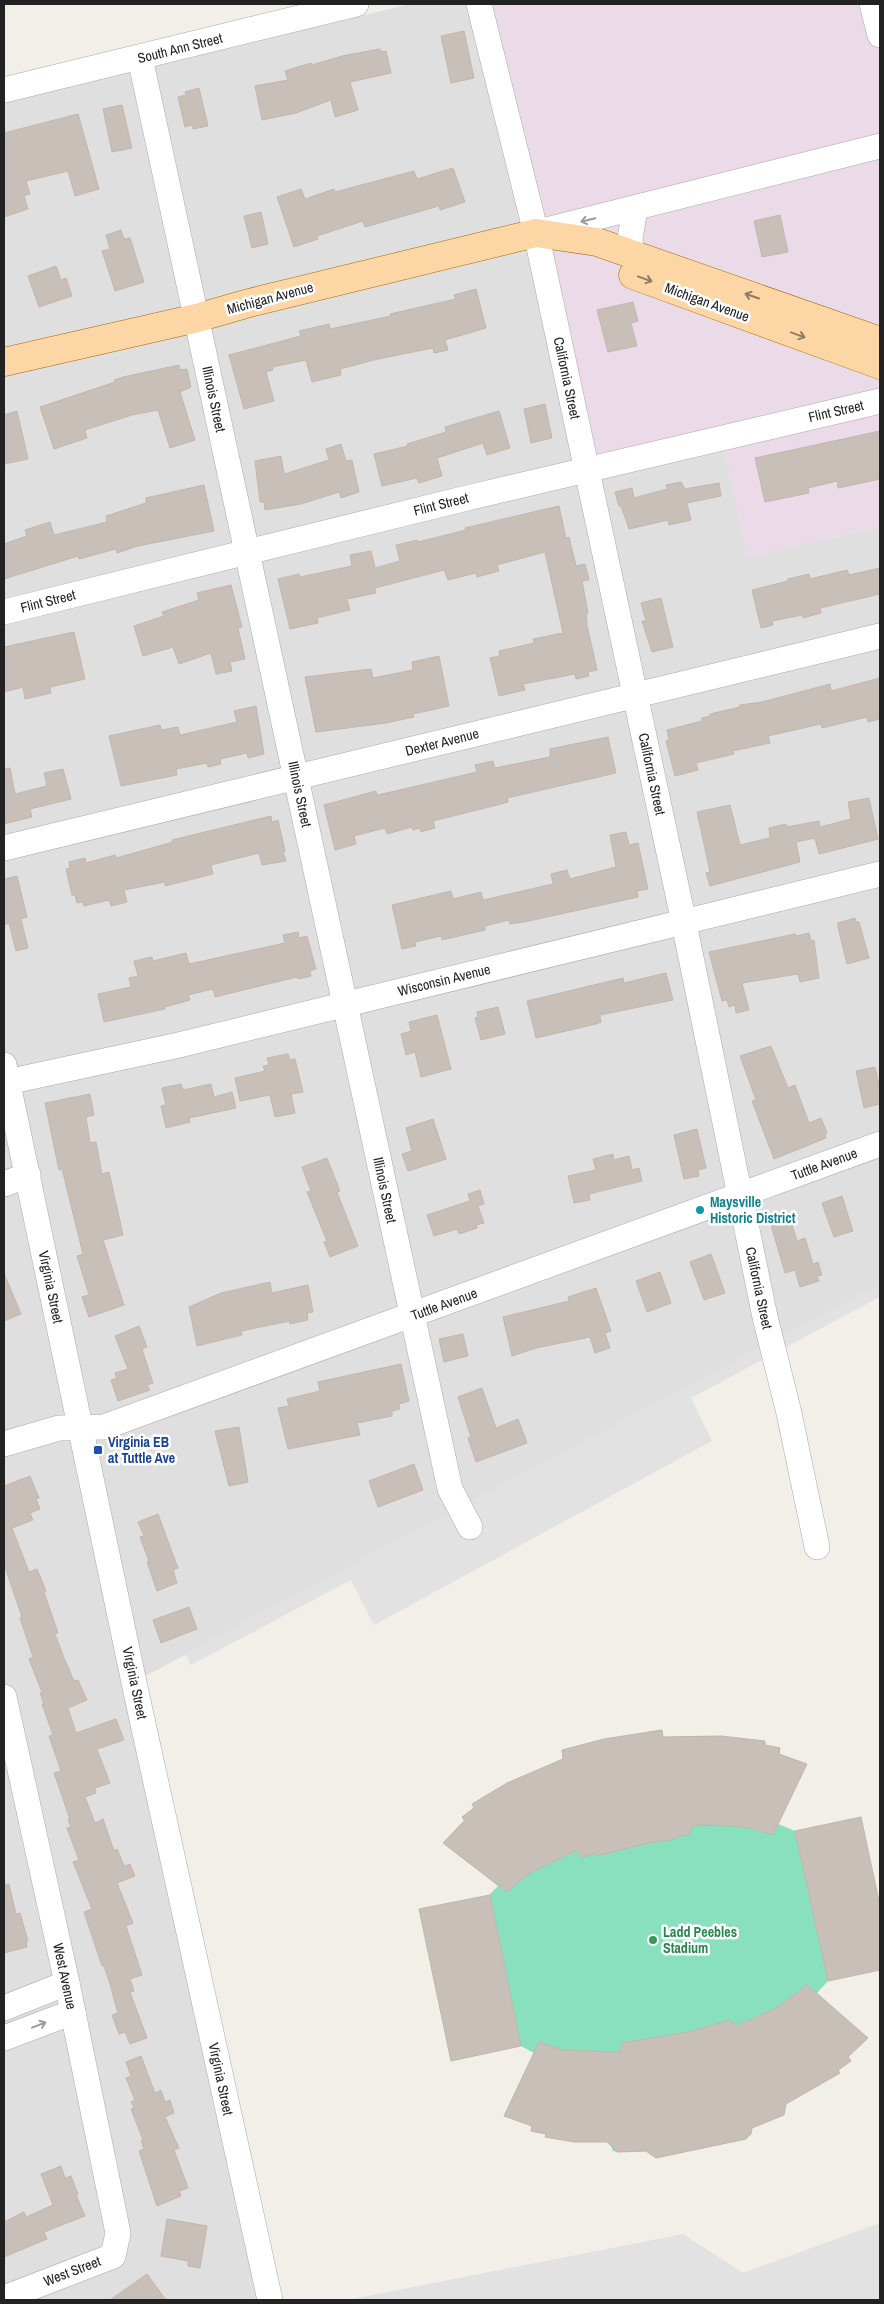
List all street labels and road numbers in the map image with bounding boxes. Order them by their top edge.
street label: South Ann Street [136,29,224,67]
street label: Michigan Avenue [225,278,315,318]
street label: Michigan Avenue [662,278,752,326]
street label: California Street [550,335,584,421]
street label: Illinois Street [198,364,230,434]
street label: Flint Street [807,396,865,426]
street label: Flint Street [412,488,470,520]
street label: Flint Street [19,585,77,617]
street label: Dexter Avenue [403,724,481,760]
street label: California Street [635,731,669,817]
street label: Illinois Street [284,759,316,829]
street label: Wisconsin Avenue [396,960,492,1000]
street label: Tuttle Avenue [788,1144,860,1184]
street label: Illinois Street [369,1155,401,1225]
street label: California Street [742,1245,776,1331]
street label: Virginia Street [35,1249,67,1325]
street label: Tuttle Avenue [408,1284,480,1324]
street label: Virginia Street [119,1645,151,1721]
street label: West Avenue [49,1941,81,2011]
street label: Virginia Street [205,2041,237,2117]
street label: West Street [41,2252,103,2290]

